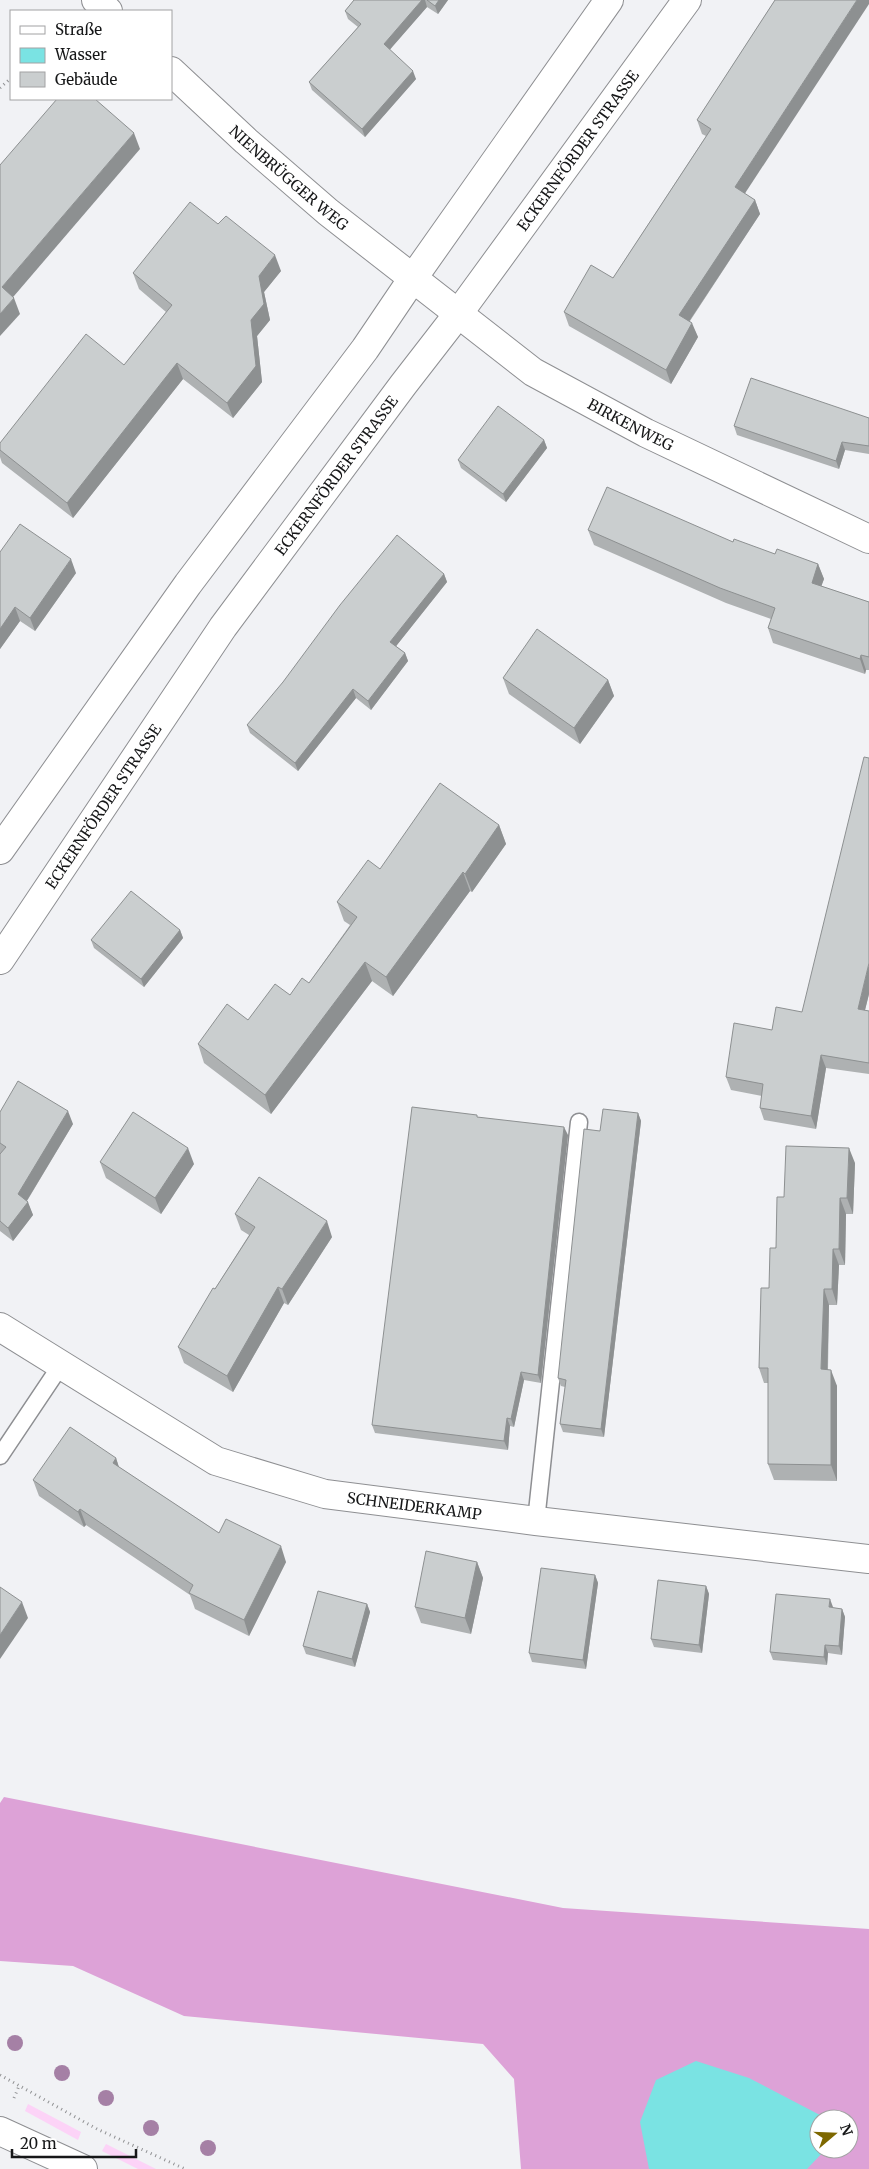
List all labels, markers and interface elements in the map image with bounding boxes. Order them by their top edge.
legend [10,10,172,100]
text: Straße [55,20,102,39]
text: Wasser [54,45,107,64]
street label: ECKERNFÖRDER STRASSE [513,66,643,234]
text: Gebäude [55,70,118,89]
street label: NIENBRÜGGER WEG [226,121,352,234]
street label: ECKERNFÖRDER STRASSE [270,391,402,559]
street label: BIRKENWEG [585,394,677,454]
street label: ECKERNFÖRDER STRASSE [41,720,165,892]
street label: SCHNEIDERKAMP [346,1487,483,1523]
north arrow [809,2109,859,2159]
text: N [836,2122,857,2138]
scale bar [12,2126,136,2158]
text: 20 m [20,2134,57,2153]

